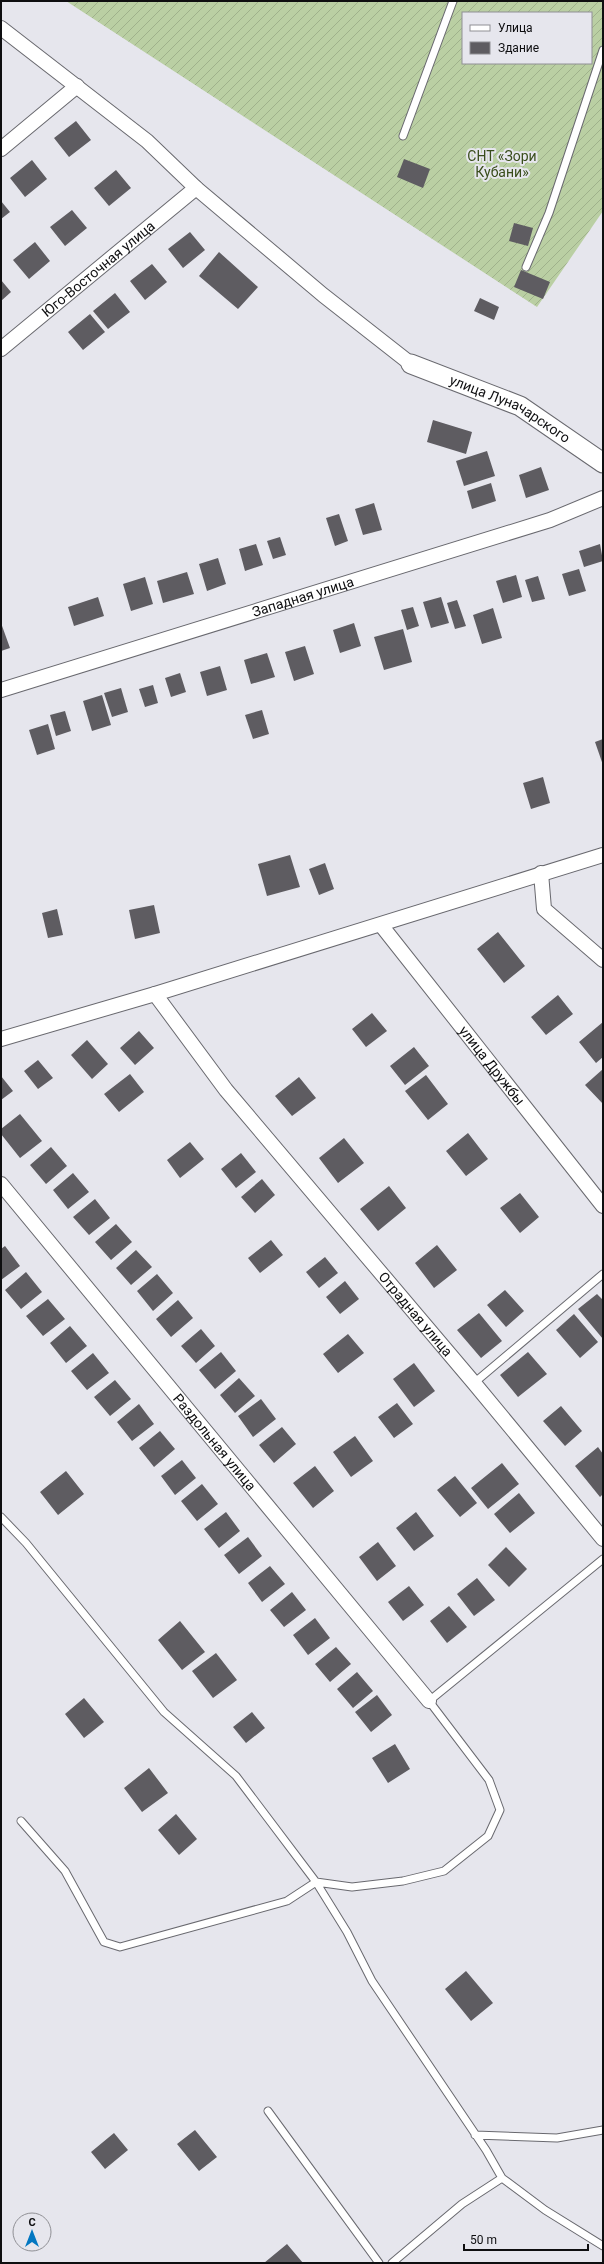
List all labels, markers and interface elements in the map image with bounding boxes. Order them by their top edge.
legend [462,12,592,64]
text: Улица [498,21,533,35]
text: Здание [498,41,539,55]
park label: СНТ «Зори Кубани» [467,148,537,180]
street label: Юго-Восточная улица [38,218,158,320]
street label: улица Луначарского [447,372,573,446]
street label: Западная улица [250,573,356,620]
street label: улица Дружбы [456,1023,528,1108]
street label: Отрадная улица [375,1269,456,1360]
street label: Раздольная улица [170,1390,259,1494]
north arrow [12,2212,52,2252]
text: С [28,2216,36,2229]
scale bar [464,2226,588,2252]
text: 50 m [470,2233,497,2247]

